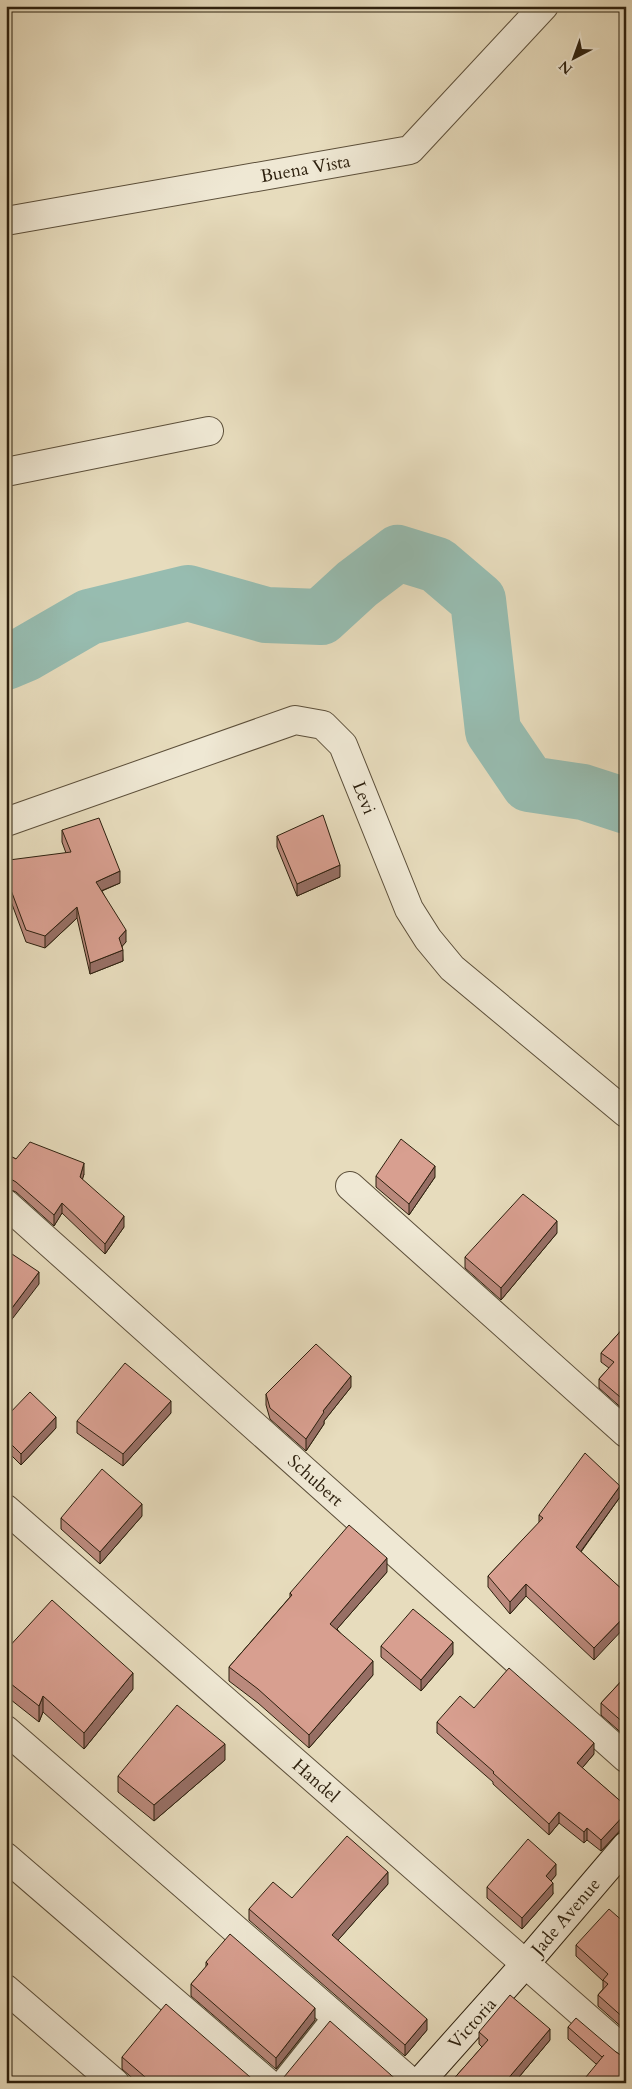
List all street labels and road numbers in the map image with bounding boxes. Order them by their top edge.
street label: Buena Vista [259,149,353,189]
street label: Levi [346,778,382,818]
street label: Schubert [282,1449,349,1513]
street label: Handel [287,1753,345,1809]
street label: Jade Avenue [524,1873,606,1963]
street label: Victoria [443,1992,503,2055]

